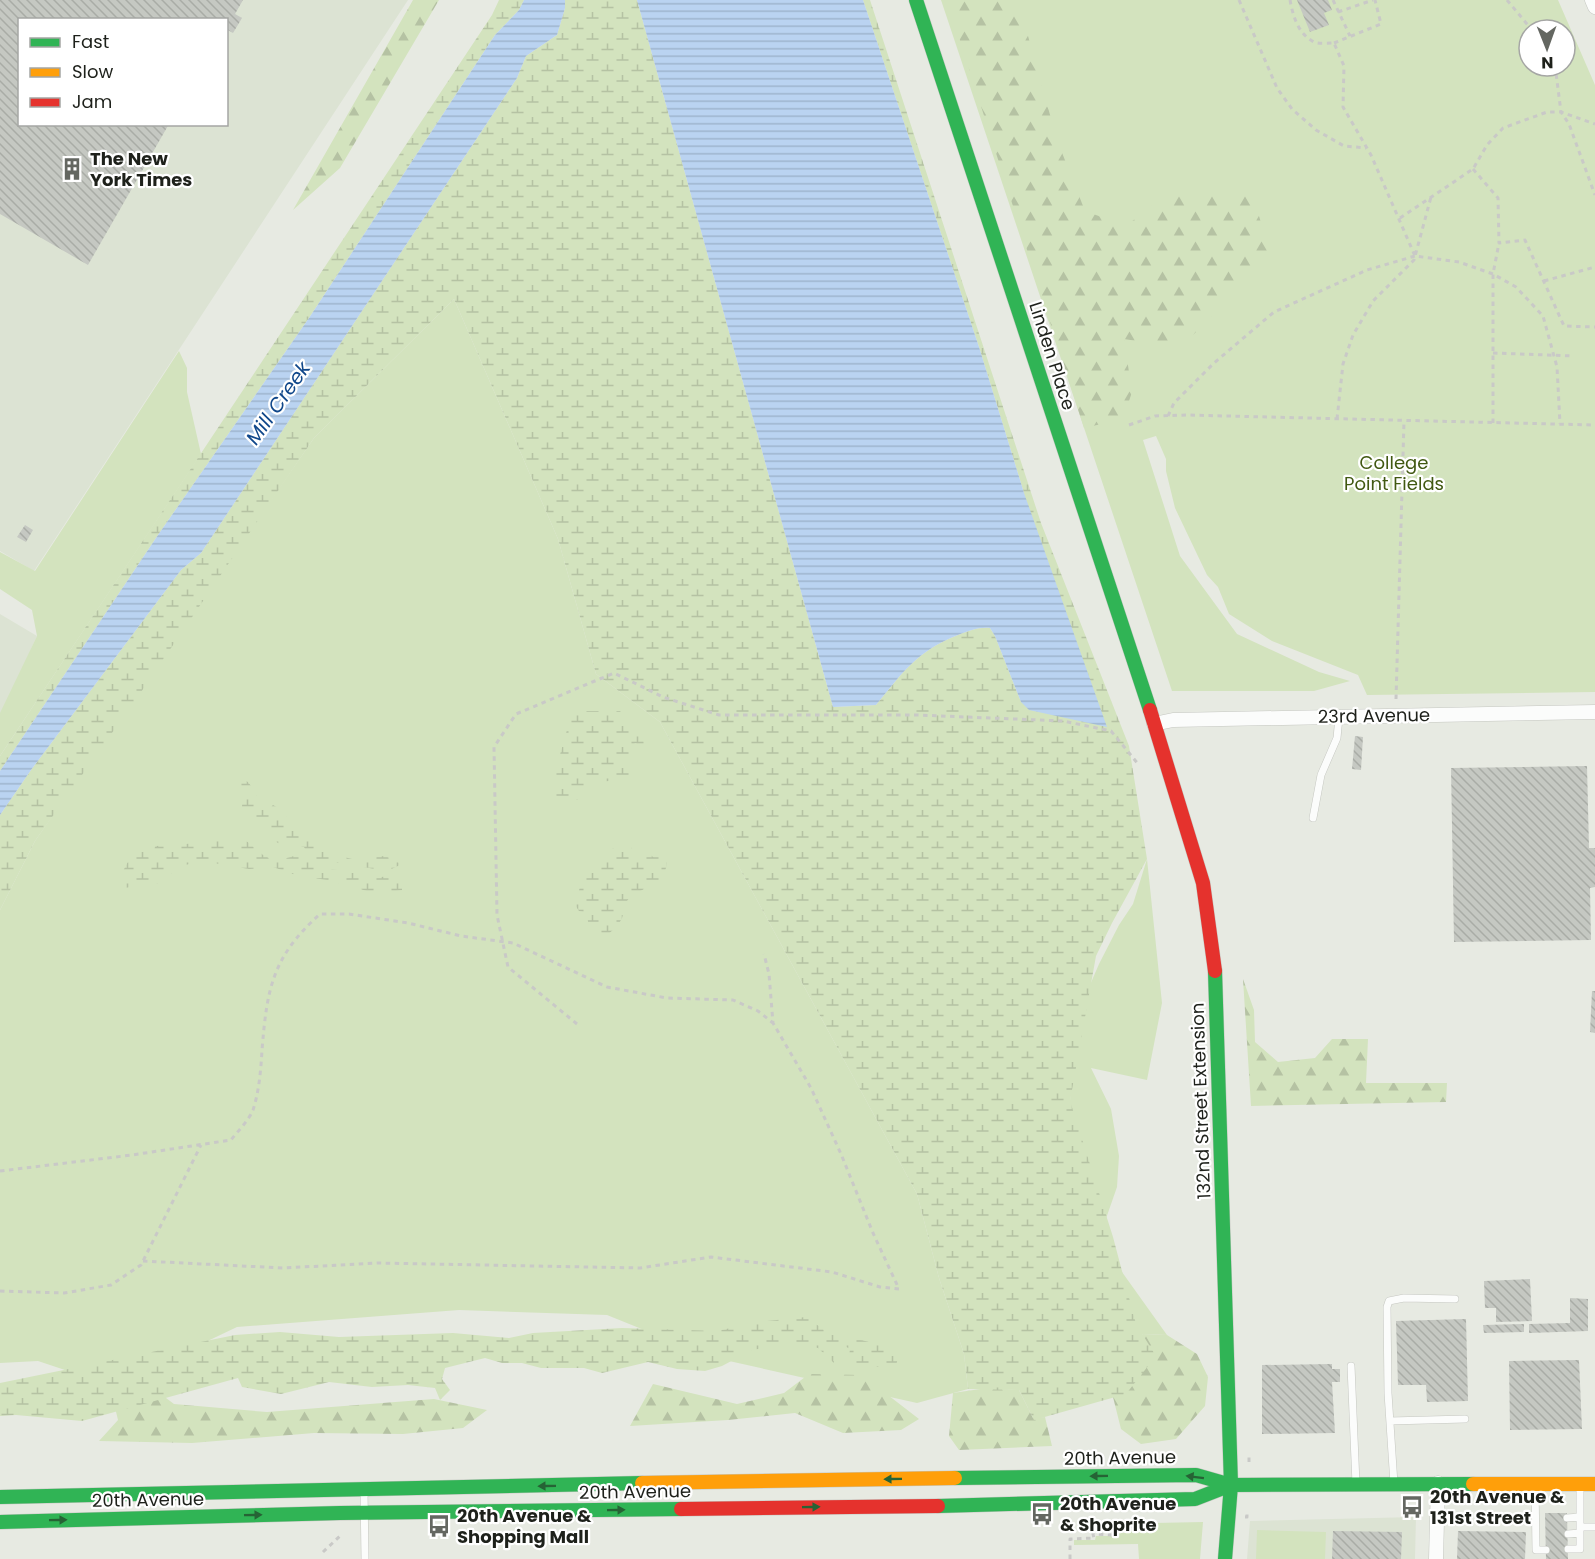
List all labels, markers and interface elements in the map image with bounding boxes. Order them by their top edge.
legend [18,18,228,126]
north arrow [1517,18,1577,78]
text: Fast [72,29,109,54]
text: N [1541,51,1553,74]
text: Slow [72,59,114,84]
text: Jam [72,89,112,114]
place label: The New York Times [90,146,192,192]
building icon: The New York Times [59,156,85,182]
street label: Linden Place [1023,298,1082,413]
water label: Mill Creek [239,354,318,450]
park label: College Point Fields [1344,450,1444,496]
street label: 23rd Avenue [1318,702,1430,729]
street label: 132nd Street Extension [1185,1002,1216,1200]
street label: 20th Avenue [1064,1444,1176,1471]
one-way arrow [1089,1471,1108,1481]
one-way arrow [1185,1472,1204,1481]
one-way arrow [883,1474,902,1484]
street label: 20th Avenue [579,1478,691,1505]
one-way arrow [537,1482,556,1491]
place label: 20th Avenue & 131st Street [1430,1484,1565,1530]
street label: 20th Avenue [92,1486,204,1513]
place label: 20th Avenue & Shoprite [1060,1491,1176,1537]
bus stop icon: 20th Avenue & 131st Street [1399,1494,1425,1520]
bus stop icon: 20th Avenue & Shoprite [1029,1501,1055,1527]
place label: 20th Avenue & Shopping Mall [457,1503,592,1549]
one-way arrow [802,1503,821,1512]
one-way arrow [607,1506,626,1515]
one-way arrow [244,1511,263,1520]
bus stop icon: 20th Avenue & Shopping Mall [426,1513,452,1539]
one-way arrow [49,1515,68,1525]

